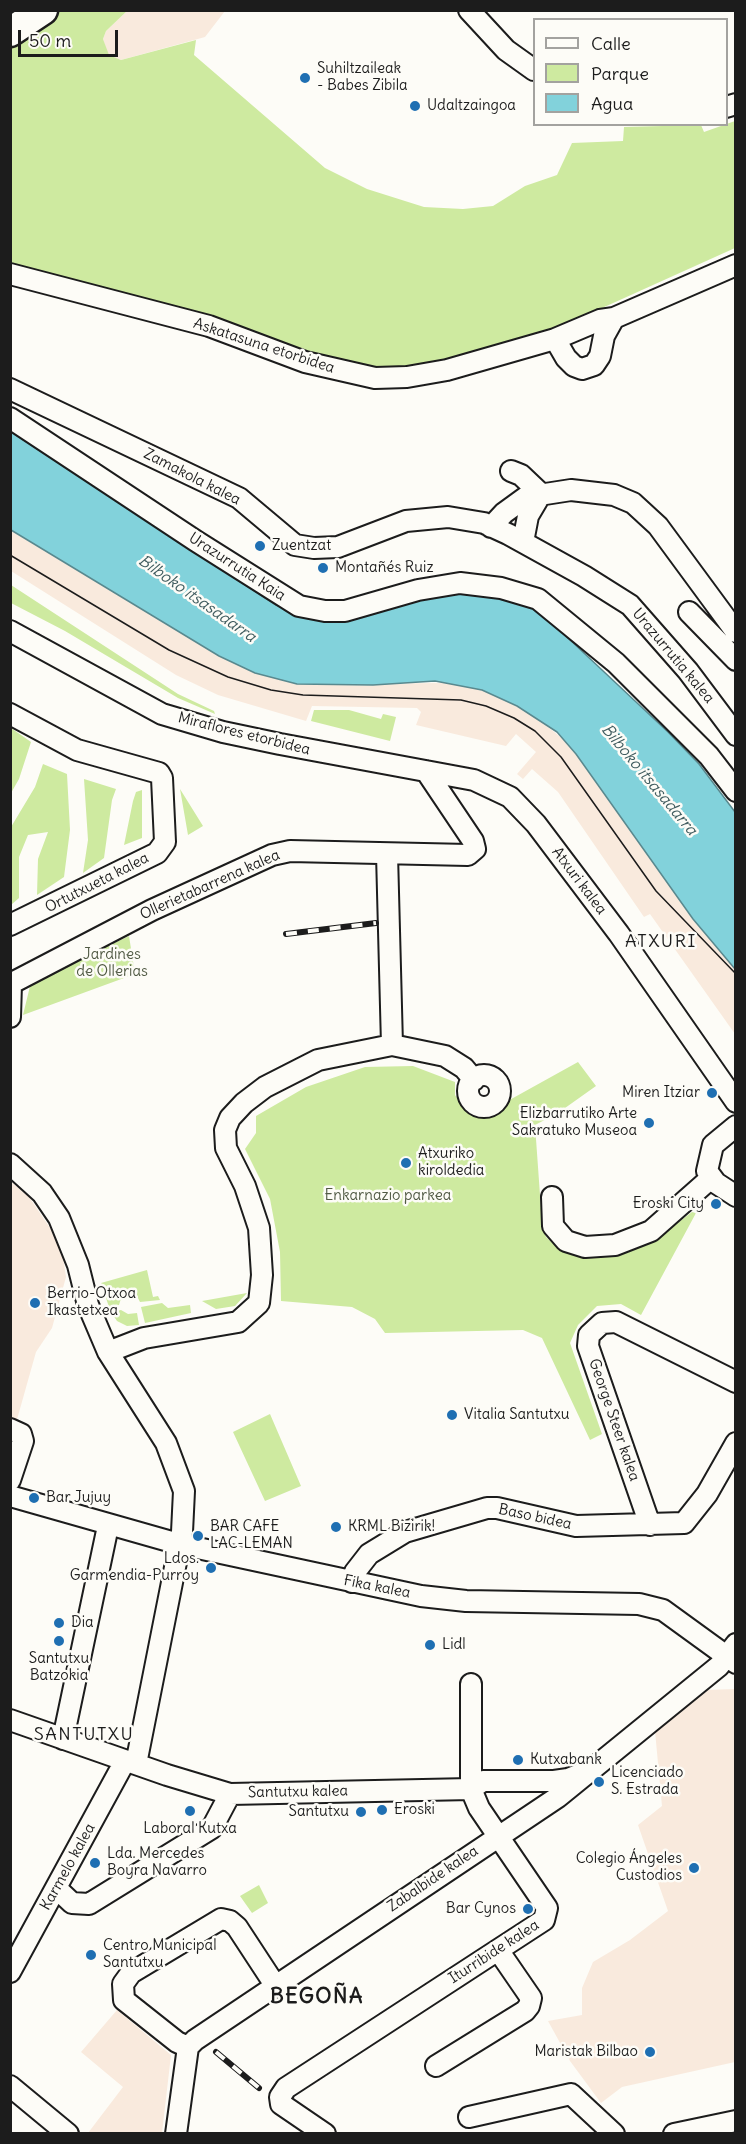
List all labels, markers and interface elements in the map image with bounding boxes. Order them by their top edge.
scale bar [21,18,122,56]
legend [533,18,728,126]
text: 50 m [29,29,71,52]
text: Calle [591,32,631,55]
place label: Suhiltzaileak - Babes Zibila [317,60,408,95]
text: Parque [591,62,649,85]
marker: Suhiltzaileak - Babes Zibila [298,71,312,85]
text: Agua [591,92,633,115]
place label: Udaltzaingoa [427,97,516,115]
marker: Udaltzaingoa [408,99,422,113]
street label: Askatasuna etorbidea [191,315,337,377]
street label: Zamakola kalea [141,445,243,509]
street label: Urazurrutia Kaia [185,529,289,605]
place label: Zuentzat [272,537,331,555]
marker: Zuentzat [253,539,267,553]
water label: Bilboko itsasadarra [135,551,259,647]
place label: Montañés Ruiz [335,559,434,577]
marker: Montañés Ruiz [316,561,330,575]
street label: Urazurrutia kalea [628,605,718,707]
street label: Miraflores etorbidea [176,709,312,759]
water label: Bilboko itsasadarra [597,721,701,839]
street label: Atxuri kalea [548,844,610,918]
street label: Ollerietabarrena kalea [137,846,283,924]
street label: Ortutxueta kalea [42,849,152,917]
district label: ATXURI [625,931,697,953]
park label: Jardines de Ollerias [76,946,148,981]
place label: Miren Itziar [622,1084,700,1102]
marker: Miren Itziar [705,1086,719,1100]
place label: Elizbarrutiko Arte Sakratuko Museoa [512,1105,637,1140]
marker: Elizbarrutiko Arte Sakratuko Museoa [642,1116,656,1130]
place label: Atxuriko kiroldedia [418,1145,484,1180]
marker: Atxuriko kiroldedia [399,1156,413,1170]
park label: Enkarnazio parkea [325,1187,451,1205]
place label: Eroski City [633,1195,704,1213]
marker: Eroski City [709,1197,723,1211]
place label: Berrio-Otxoa Ikastetxea [47,1285,136,1320]
marker: Berrio-Otxoa Ikastetxea [28,1296,42,1310]
street label: George Steer kalea [585,1356,643,1484]
place label: Vitalia Santutxu [464,1406,570,1424]
marker: Vitalia Santutxu [445,1408,459,1422]
place label: Bar Jujuy [46,1489,111,1507]
marker: Bar Jujuy [27,1491,41,1505]
street label: Baso bidea [497,1500,573,1534]
place label: BAR CAFE LAC-LEMAN [210,1518,293,1553]
place label: KRML Bizirik! [348,1518,435,1536]
marker: KRML Bizirik! [329,1520,343,1534]
marker: BAR CAFE LAC-LEMAN [191,1529,205,1543]
place label: Ldos. Garmendia-Purroy [70,1550,199,1585]
marker: Ldos. Garmendia-Purroy [204,1561,218,1575]
street label: Fika kalea [342,1572,412,1602]
place label: Dia [71,1614,94,1632]
marker: Dia [52,1616,66,1630]
marker: Santutxu Batzokia [52,1634,66,1648]
place label: Lidl [442,1636,466,1654]
marker: Lidl [423,1638,437,1652]
place label: Santutxu Batzokia [29,1650,89,1685]
district label: SANTUTXU [34,1724,134,1746]
place label: Kutxabank [530,1751,602,1769]
marker: Kutxabank [511,1753,525,1767]
place label: Licenciado S. Estrada [611,1764,683,1799]
marker: Licenciado S. Estrada [592,1775,606,1789]
street label: Santutxu kalea [248,1782,348,1802]
place label: Eroski [394,1801,435,1819]
place label: Santutxu [289,1803,349,1821]
marker: Eroski [375,1803,389,1817]
marker: Laboral Kutxa [183,1804,197,1818]
marker: Santutxu [354,1805,368,1819]
street label: Karmelo kalea [37,1820,99,1914]
place label: Laboral Kutxa [143,1820,237,1838]
street label: Zabalbide kalea [384,1842,482,1916]
place label: Lda. Mercedes Boyra Navarro [107,1845,207,1880]
place label: Colegio Ángeles Custodios [576,1850,682,1885]
marker: Lda. Mercedes Boyra Navarro [88,1856,102,1870]
marker: Colegio Ángeles Custodios [687,1861,701,1875]
place label: Bar Cynos [446,1900,516,1918]
marker: Bar Cynos [521,1902,535,1916]
street label: Iturribide kalea [446,1916,542,1988]
place label: Centro Municipal Santutxu [103,1937,217,1972]
marker: Centro Municipal Santutxu [84,1948,98,1962]
district label: BEGOÑA [270,1984,364,2010]
place label: Maristak Bilbao [534,2043,638,2061]
marker: Maristak Bilbao [643,2045,657,2059]

